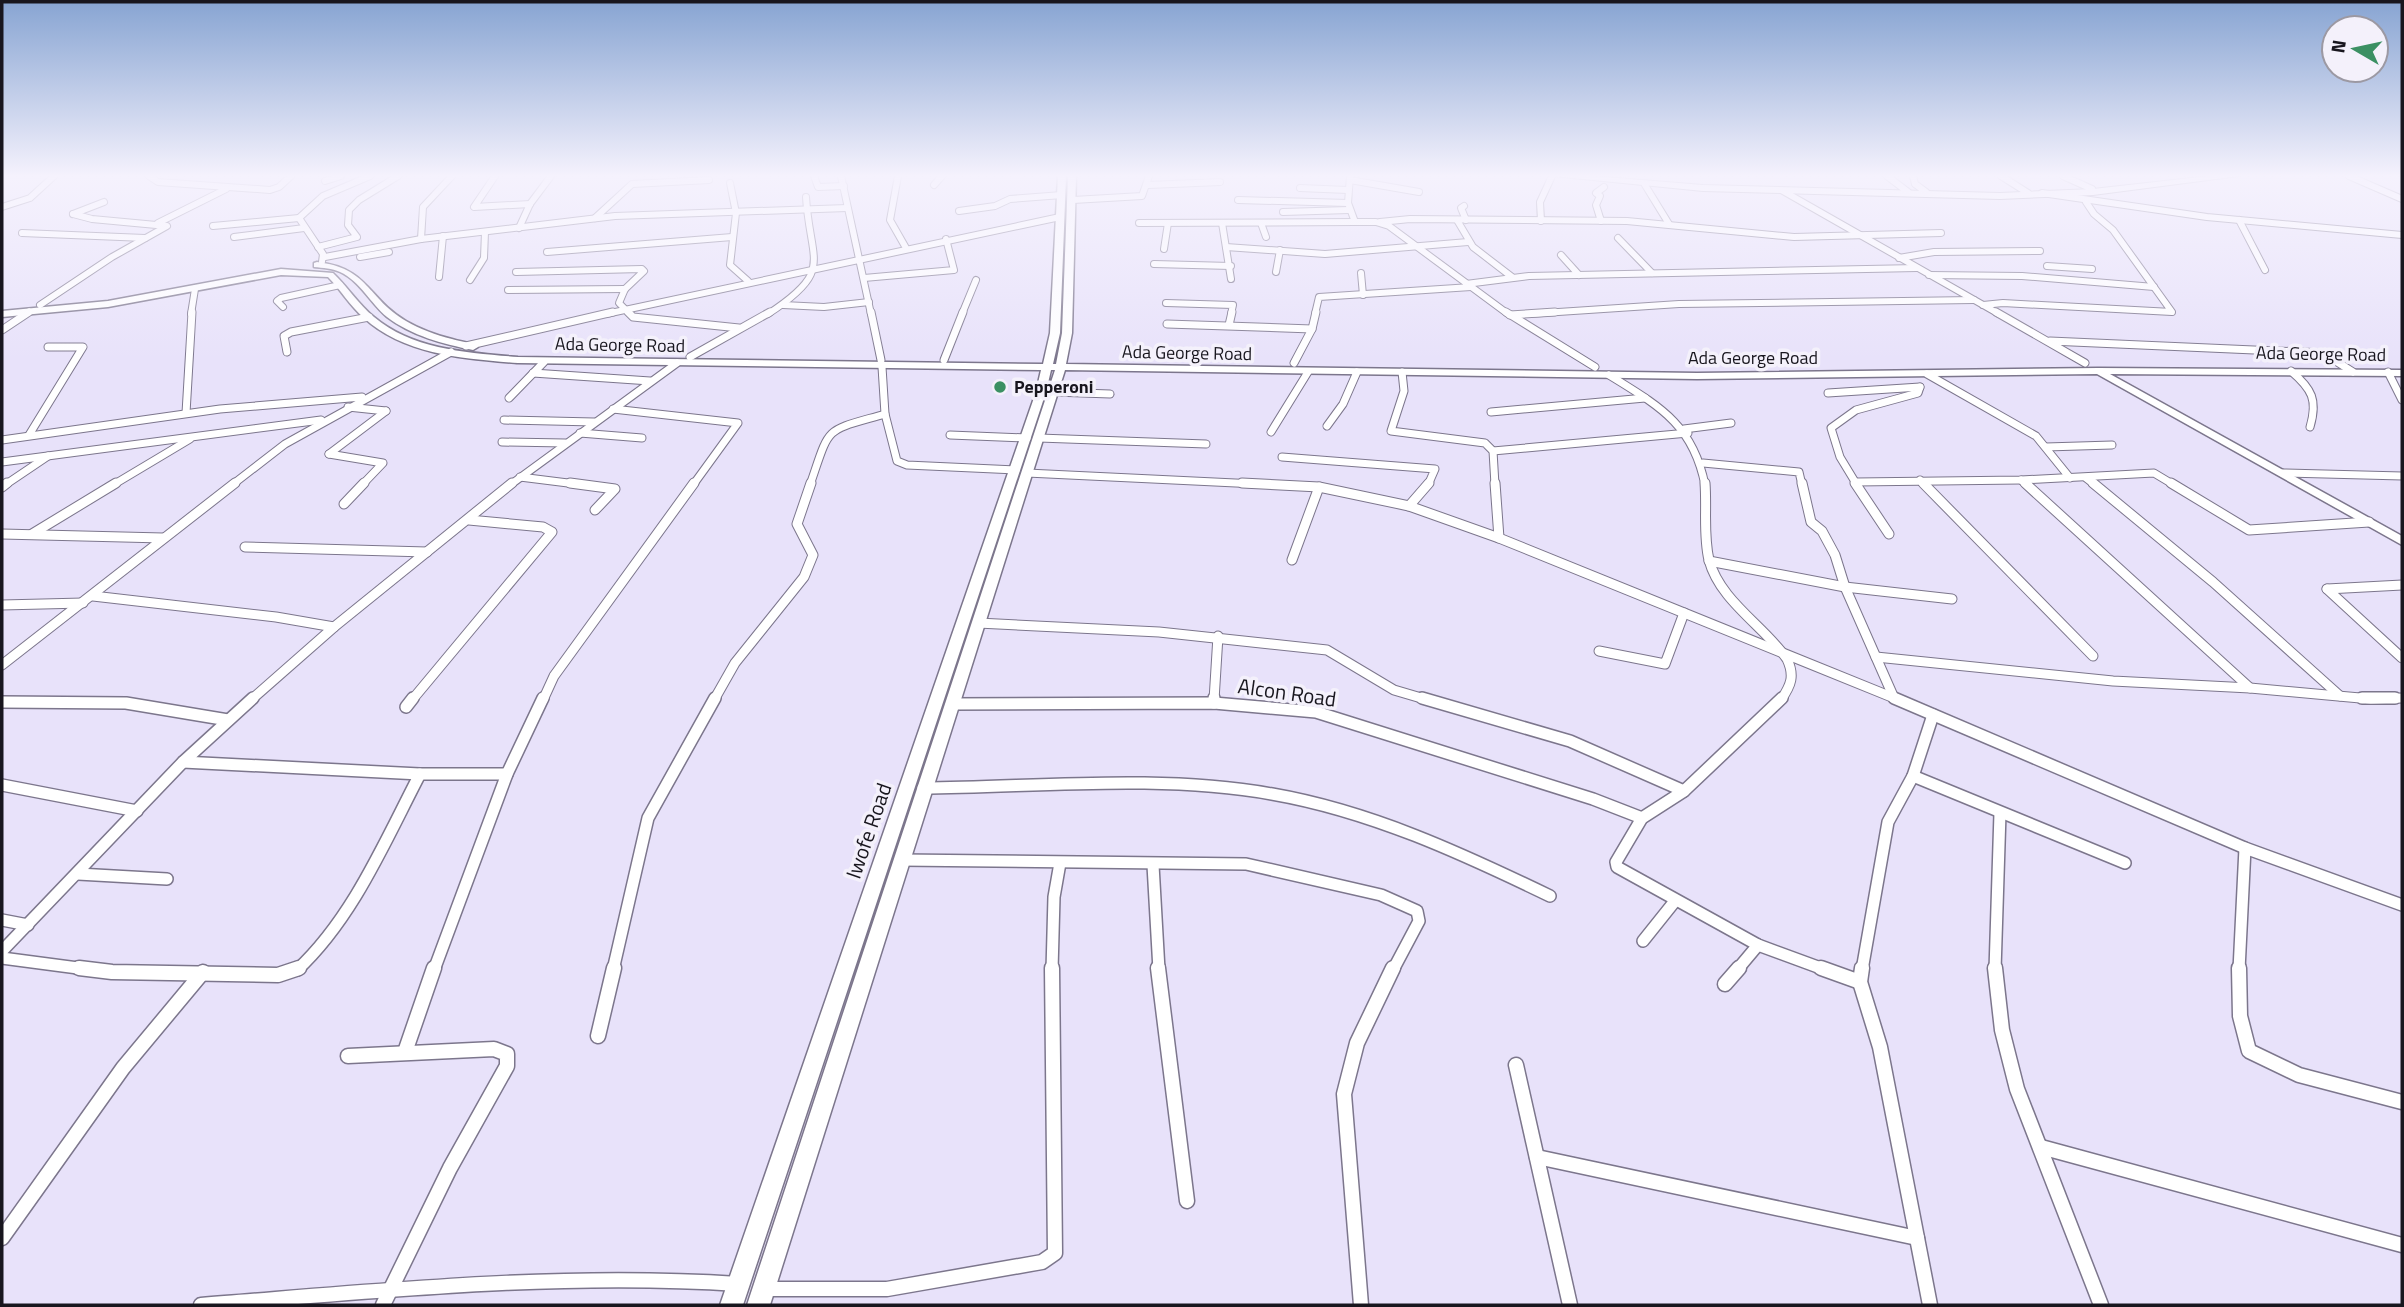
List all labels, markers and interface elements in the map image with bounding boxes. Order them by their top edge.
north arrow [2320,14,2390,84]
text: N [2322,37,2353,55]
street label: Ada George Road [555,330,685,359]
street label: Ada George Road [1122,338,1252,367]
street label: Ada George Road [2256,339,2386,368]
street label: Ada George Road [1688,344,1818,371]
place label: Pepperoni [1014,373,1093,400]
marker: Pepperoni [992,379,1008,395]
street label: Alcon Road [1236,669,1338,715]
street label: Iwofe Road [837,778,899,883]

